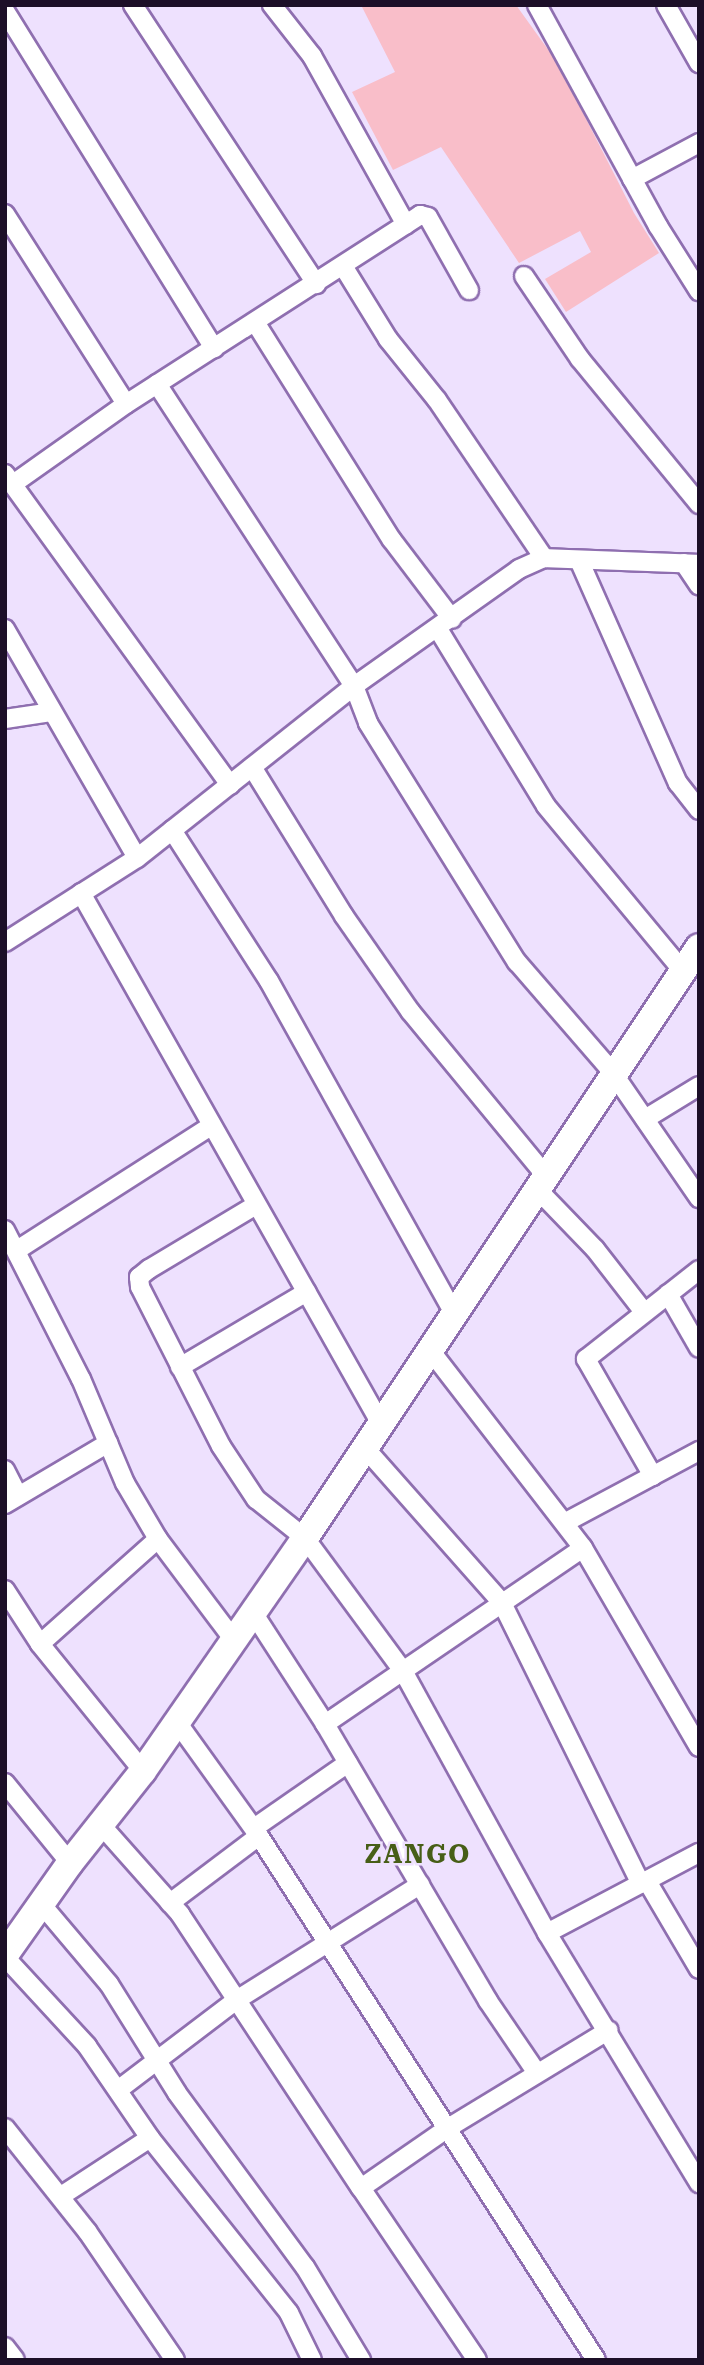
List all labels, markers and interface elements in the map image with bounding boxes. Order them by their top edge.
district label: ZANGO [365,1839,471,1871]

